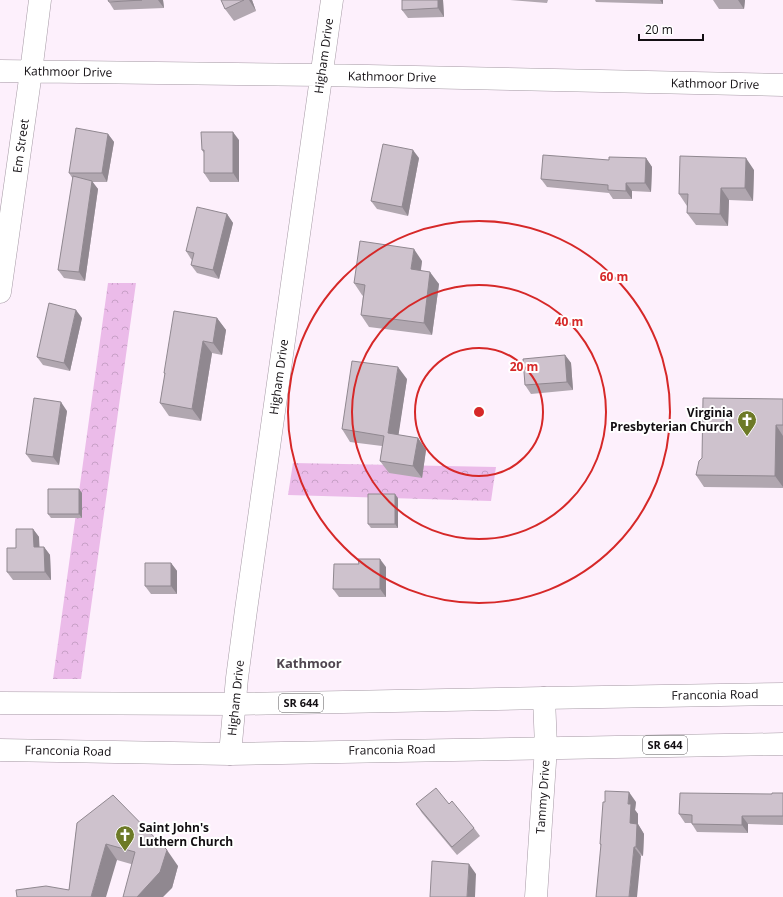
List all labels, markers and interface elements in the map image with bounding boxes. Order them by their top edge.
scale bar [639,16,703,42]
street label: Higham Drive [310,17,337,95]
text: 20 m [645,21,673,38]
street label: Kathmoor Drive [24,62,113,81]
street label: Kathmoor Drive [348,67,437,86]
street label: Kathmoor Drive [671,74,760,93]
street label: Em Street [8,118,33,174]
text: 60 m [600,268,628,285]
text: 40 m [555,313,583,330]
street label: Higham Drive [265,338,292,416]
text: 20 m [510,358,538,375]
place label: Virginia Presbyterian Church [610,404,733,435]
centre of rings [472,405,486,419]
church icon: Virginia Presbyterian Church [736,409,758,437]
district label: Kathmoor [276,654,342,672]
street label: Higham Drive [223,659,248,737]
street label: Franconia Road [671,685,759,704]
road number: SR 644 [279,694,323,712]
road number: SR 644 [643,736,687,754]
street label: Franconia Road [348,740,436,759]
street label: Franconia Road [24,741,112,760]
street label: Tammy Drive [531,759,554,834]
place label: Saint John's Luthern Church [139,819,233,850]
church icon: Saint John's Luthern Church [114,824,136,852]

